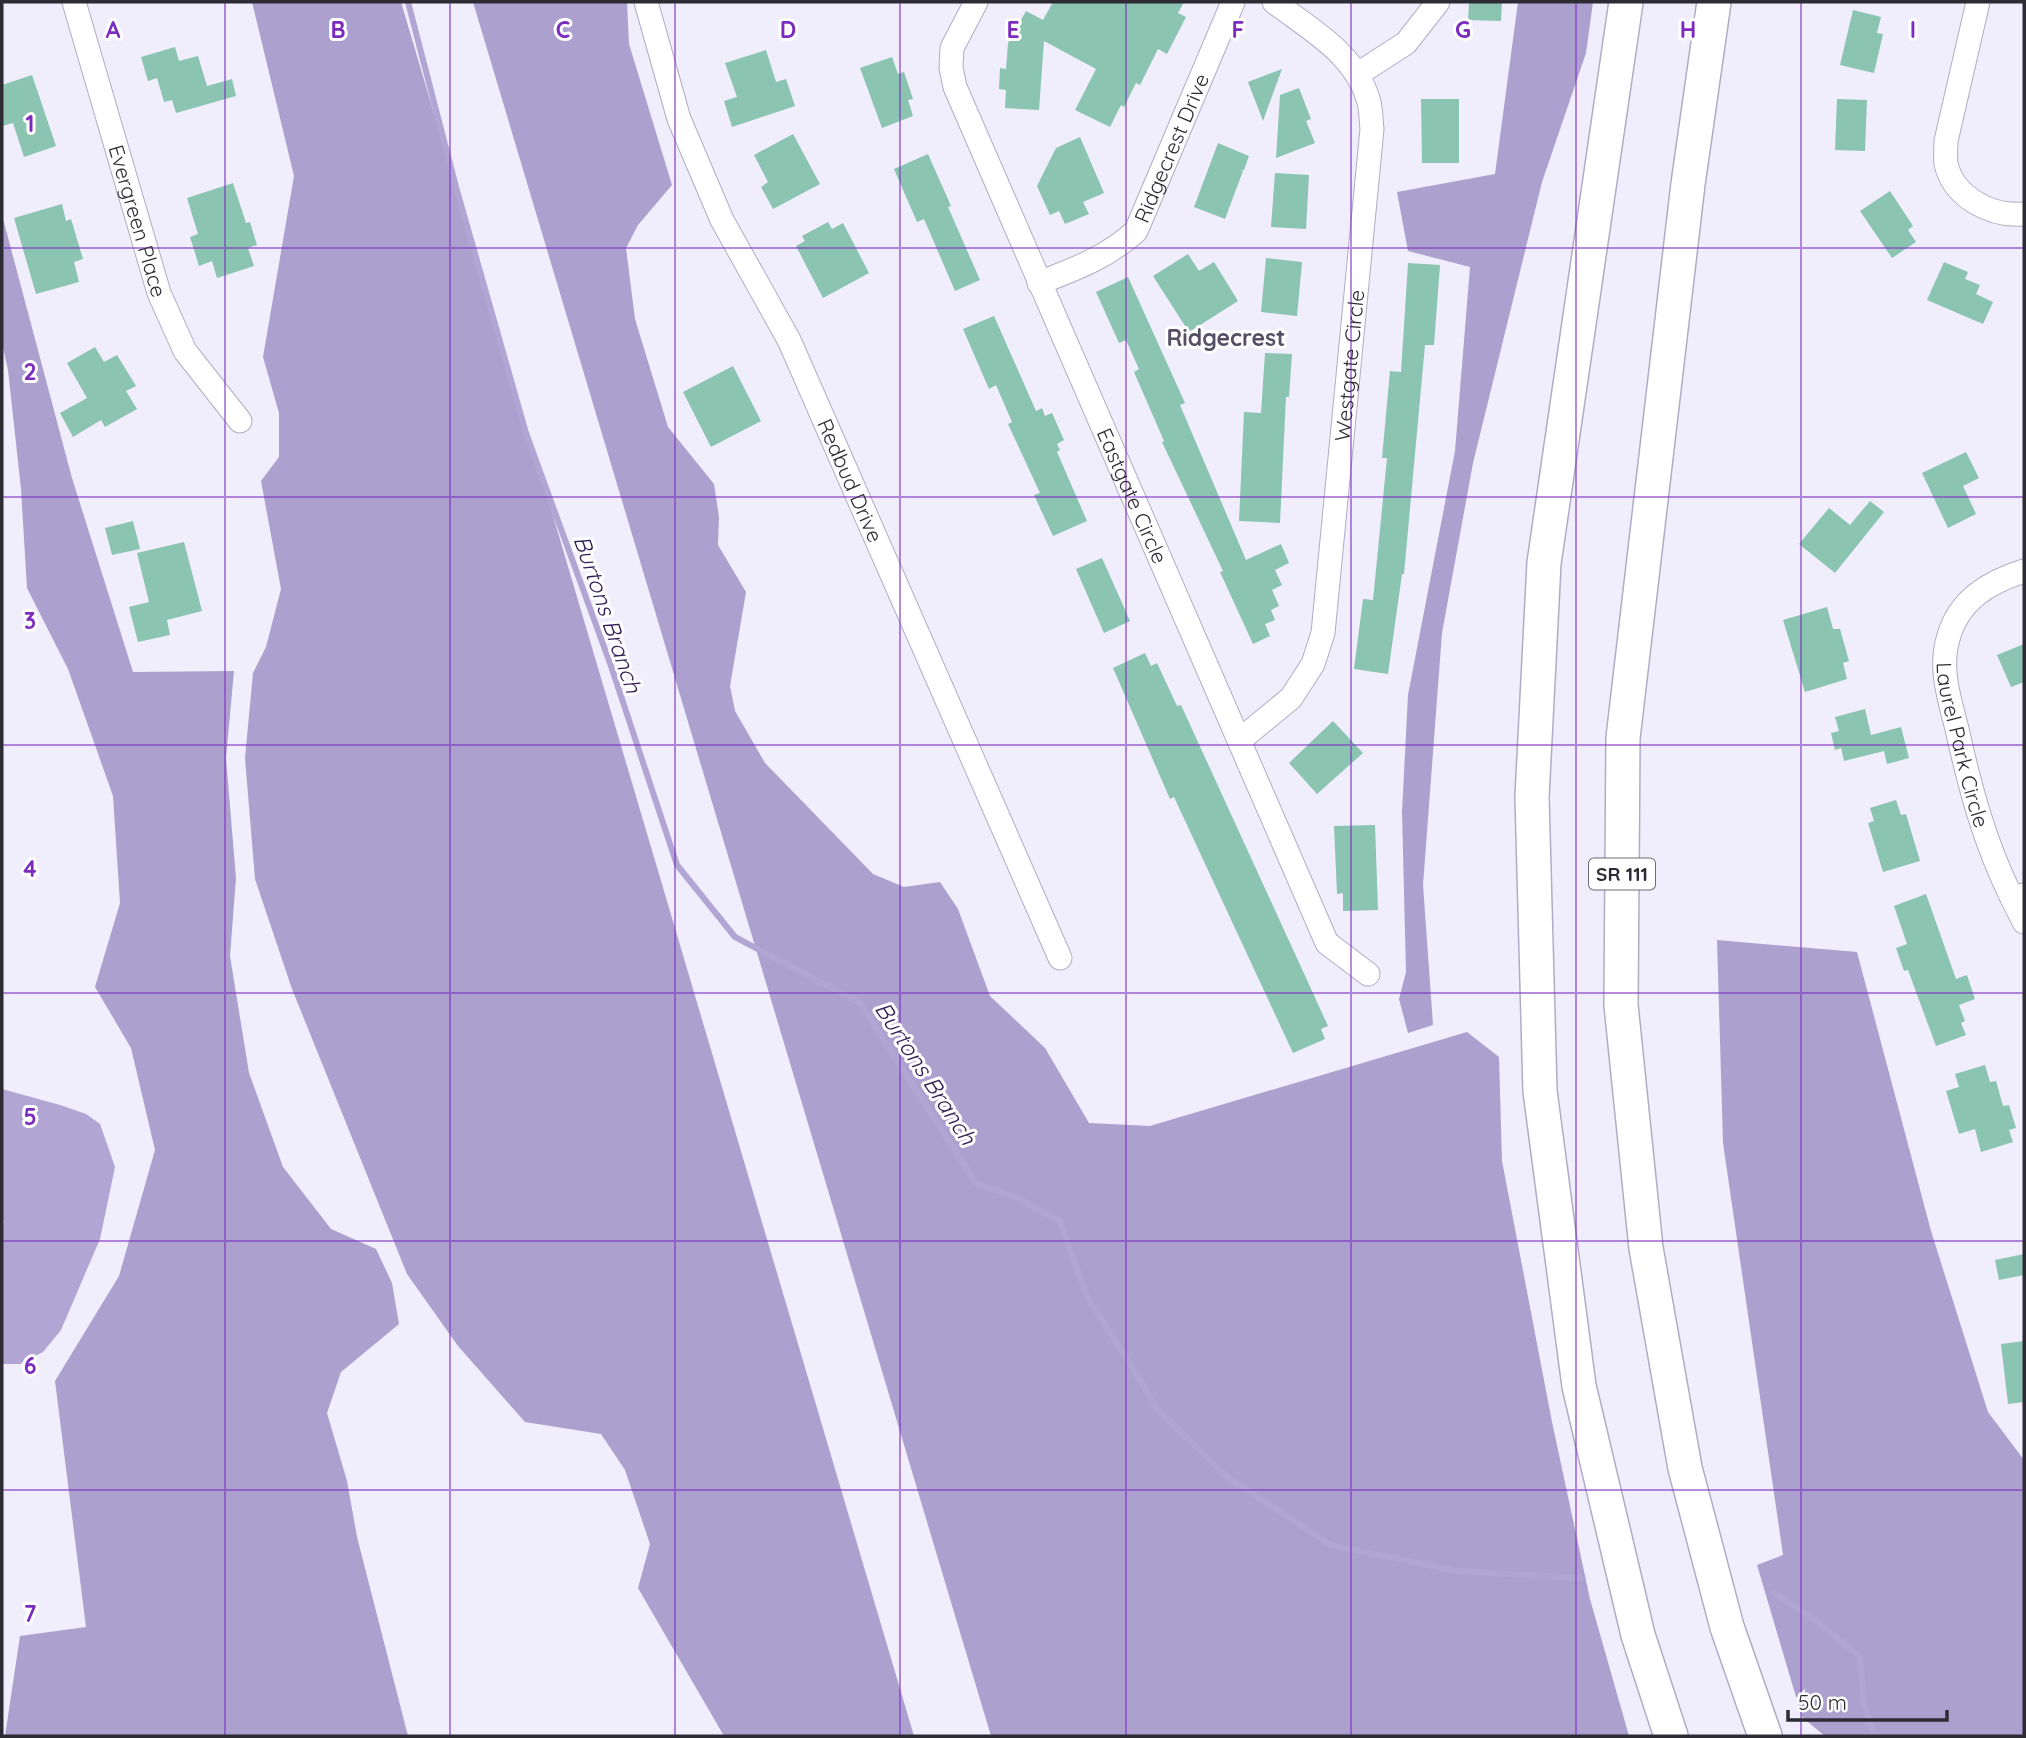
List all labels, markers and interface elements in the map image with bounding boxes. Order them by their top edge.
text: A [106,15,121,44]
text: B [330,15,346,44]
text: C [556,15,570,44]
text: D [780,15,796,44]
text: E [1006,15,1020,44]
text: F [1232,15,1244,44]
text: G [1455,15,1471,44]
text: H [1680,15,1696,44]
text: I [1910,15,1916,44]
street label: Ridgecrest Drive [1128,69,1214,226]
text: 1 [26,109,34,138]
street label: Evergreen Place [103,142,172,300]
street label: Westgate Circle [1329,288,1369,442]
district label: Ridgecrest [1167,323,1285,352]
text: 2 [23,357,37,386]
street label: Redbud Drive [812,415,889,546]
street label: Eastgate Circle [1092,424,1173,567]
water label: Burtons Branch [567,531,649,697]
text: 3 [24,606,36,635]
street label: Laurel Park Circle [1931,662,1995,831]
text: 4 [23,854,37,883]
road number: SR 111 [1589,859,1655,890]
water label: Burtons Branch [869,996,983,1151]
text: 5 [23,1102,37,1131]
text: 6 [24,1351,36,1380]
text: 7 [24,1599,37,1628]
scale bar [1788,1678,1947,1722]
text: 50 m [1798,1689,1847,1715]

